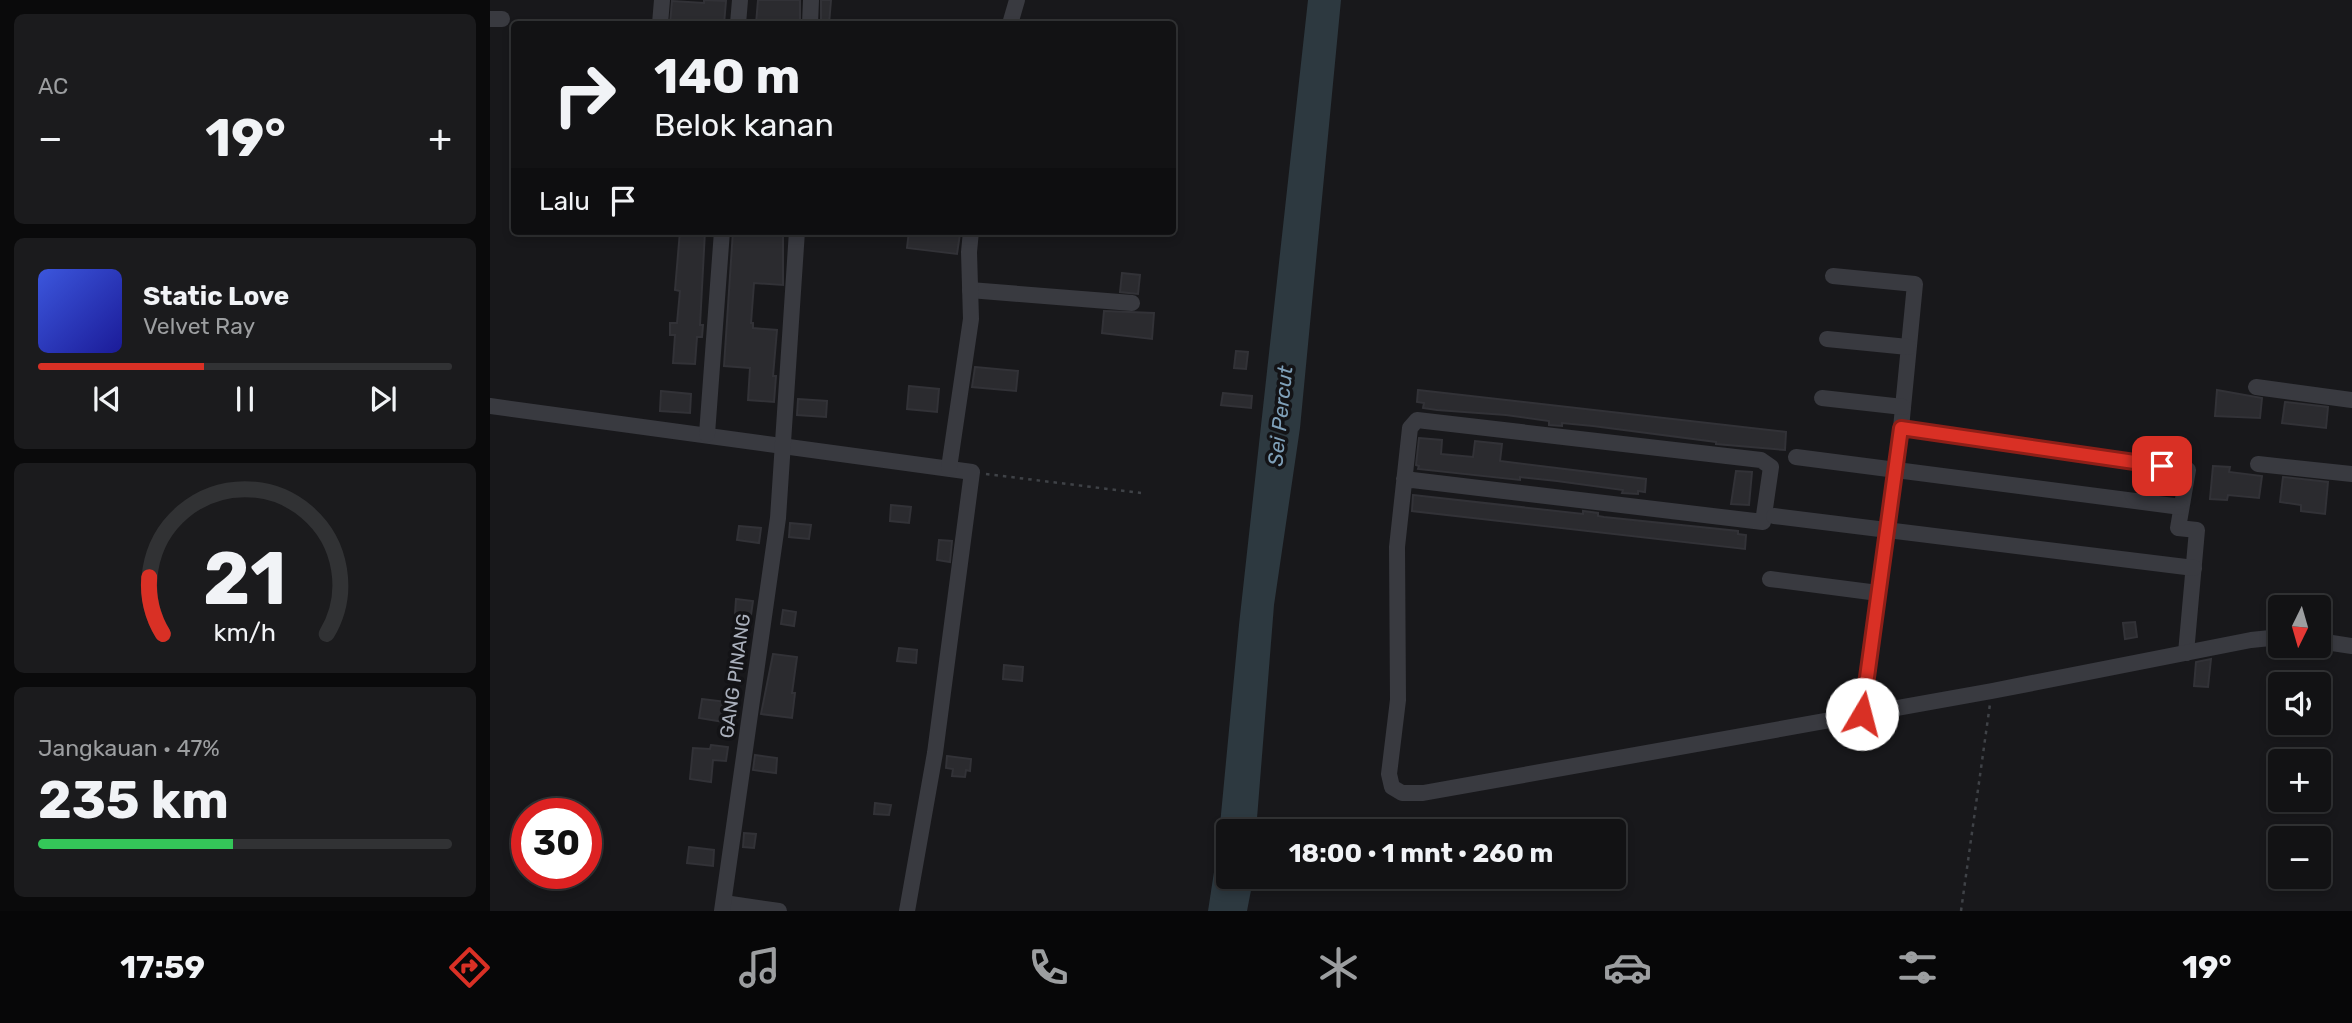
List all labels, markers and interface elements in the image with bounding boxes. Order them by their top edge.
text: 140 m [654,47,800,105]
icon: right [539,49,630,140]
text: AC [38,72,68,100]
text: Belok kanan [654,106,834,144]
text: 19° [205,107,286,169]
text: − [38,115,63,161]
text: + [428,115,452,161]
icon: arrive [604,182,642,220]
text: Lalu [539,186,590,217]
text: Static Love [143,281,289,312]
text: Velvet Ray [143,312,255,340]
water label: Sei Percut [1262,364,1298,467]
icon: previous [88,380,126,418]
icon: pause [226,380,264,418]
icon: next [364,380,402,418]
pin [2132,436,2192,496]
icon: arrive [2143,447,2181,485]
text: 21 [203,536,287,622]
north arrow [2268,595,2331,658]
map controls [2268,595,2331,889]
street label: GANG PINANG [715,612,755,740]
text: km/h [214,617,276,646]
button: sound [2268,672,2331,735]
position arrow [1825,677,1899,751]
text: Jangkauan · 47% [38,734,220,762]
button: + [2268,749,2331,812]
text: 235 km [38,769,229,831]
speed limit sign: 30 [511,798,602,889]
button: − [2268,826,2331,889]
text: 18:00 · 1 mnt · 260 m [1289,838,1553,869]
icon: directions [445,943,494,992]
icon: music [735,943,784,992]
icon: phone [1024,943,1073,992]
icon: climate [1314,943,1363,992]
icon: car [1603,943,1652,992]
icon: filters [1893,943,1942,992]
text: 17:59 [120,948,205,986]
text: 19° [2182,948,2232,986]

